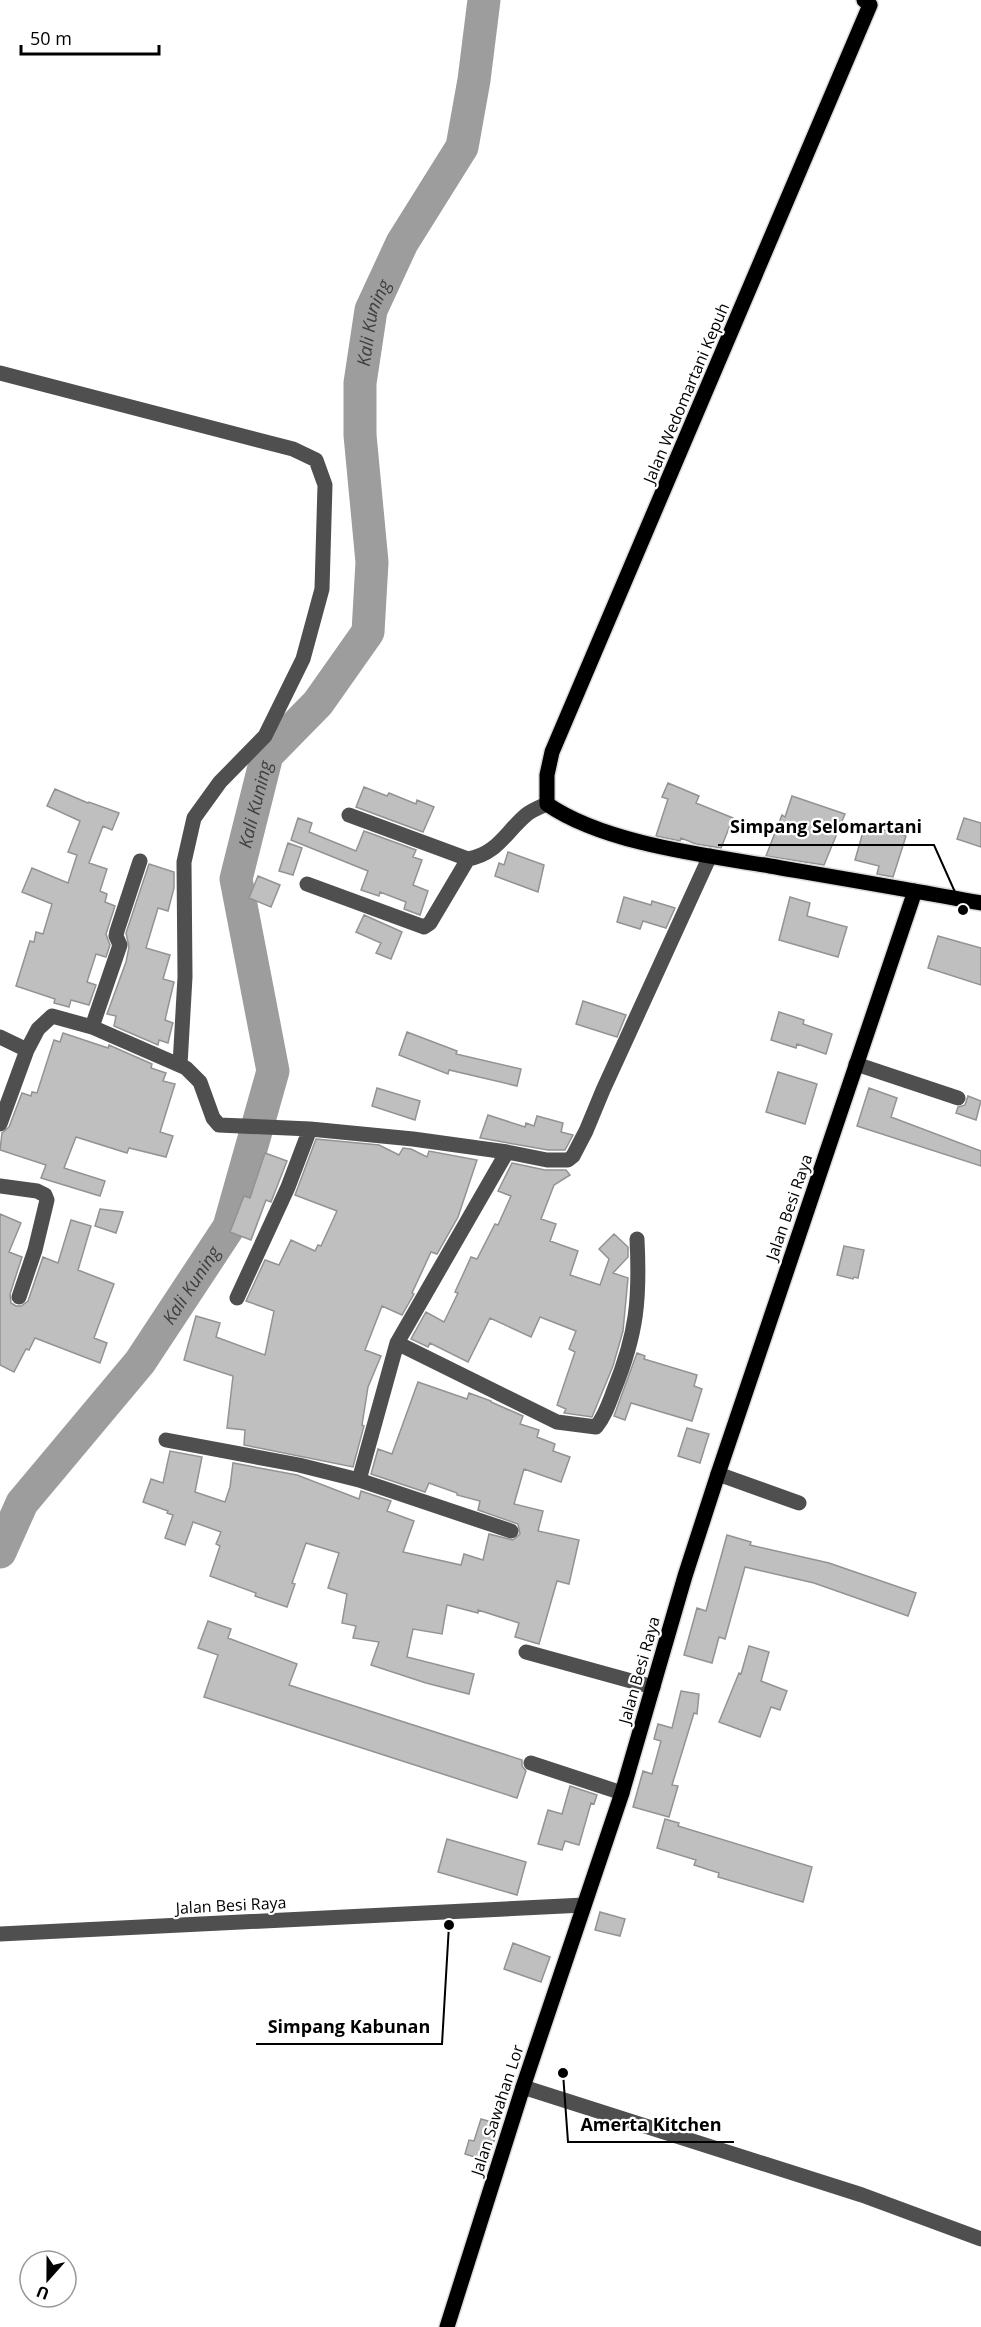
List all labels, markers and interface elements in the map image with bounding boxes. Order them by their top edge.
scale bar [21,18,159,56]
text: 50 m [30,26,72,50]
water label: Kali Kuning [351,275,396,368]
street label: Jalan Wedomartani Kepuh [637,299,734,489]
water label: Kali Kuning [232,757,277,850]
callout: Simpang Selomartani [718,809,934,845]
text: Simpang Selomartani [730,814,922,838]
street label: Jalan Besi Raya [760,1151,817,1265]
water label: Kali Kuning [156,1240,226,1329]
street label: Jalan Besi Raya [613,1614,665,1728]
street label: Jalan Besi Raya [173,1891,287,1919]
callout: Simpang Kabunan [256,2008,442,2044]
text: Simpang Kabunan [268,2014,430,2038]
street label: Jalan Sawahan Lor [465,2041,529,2180]
callout: Amerta Kitchen [568,2106,734,2142]
text: Amerta Kitchen [580,2112,722,2136]
north arrow [18,2249,78,2309]
text: U [33,2281,52,2305]

